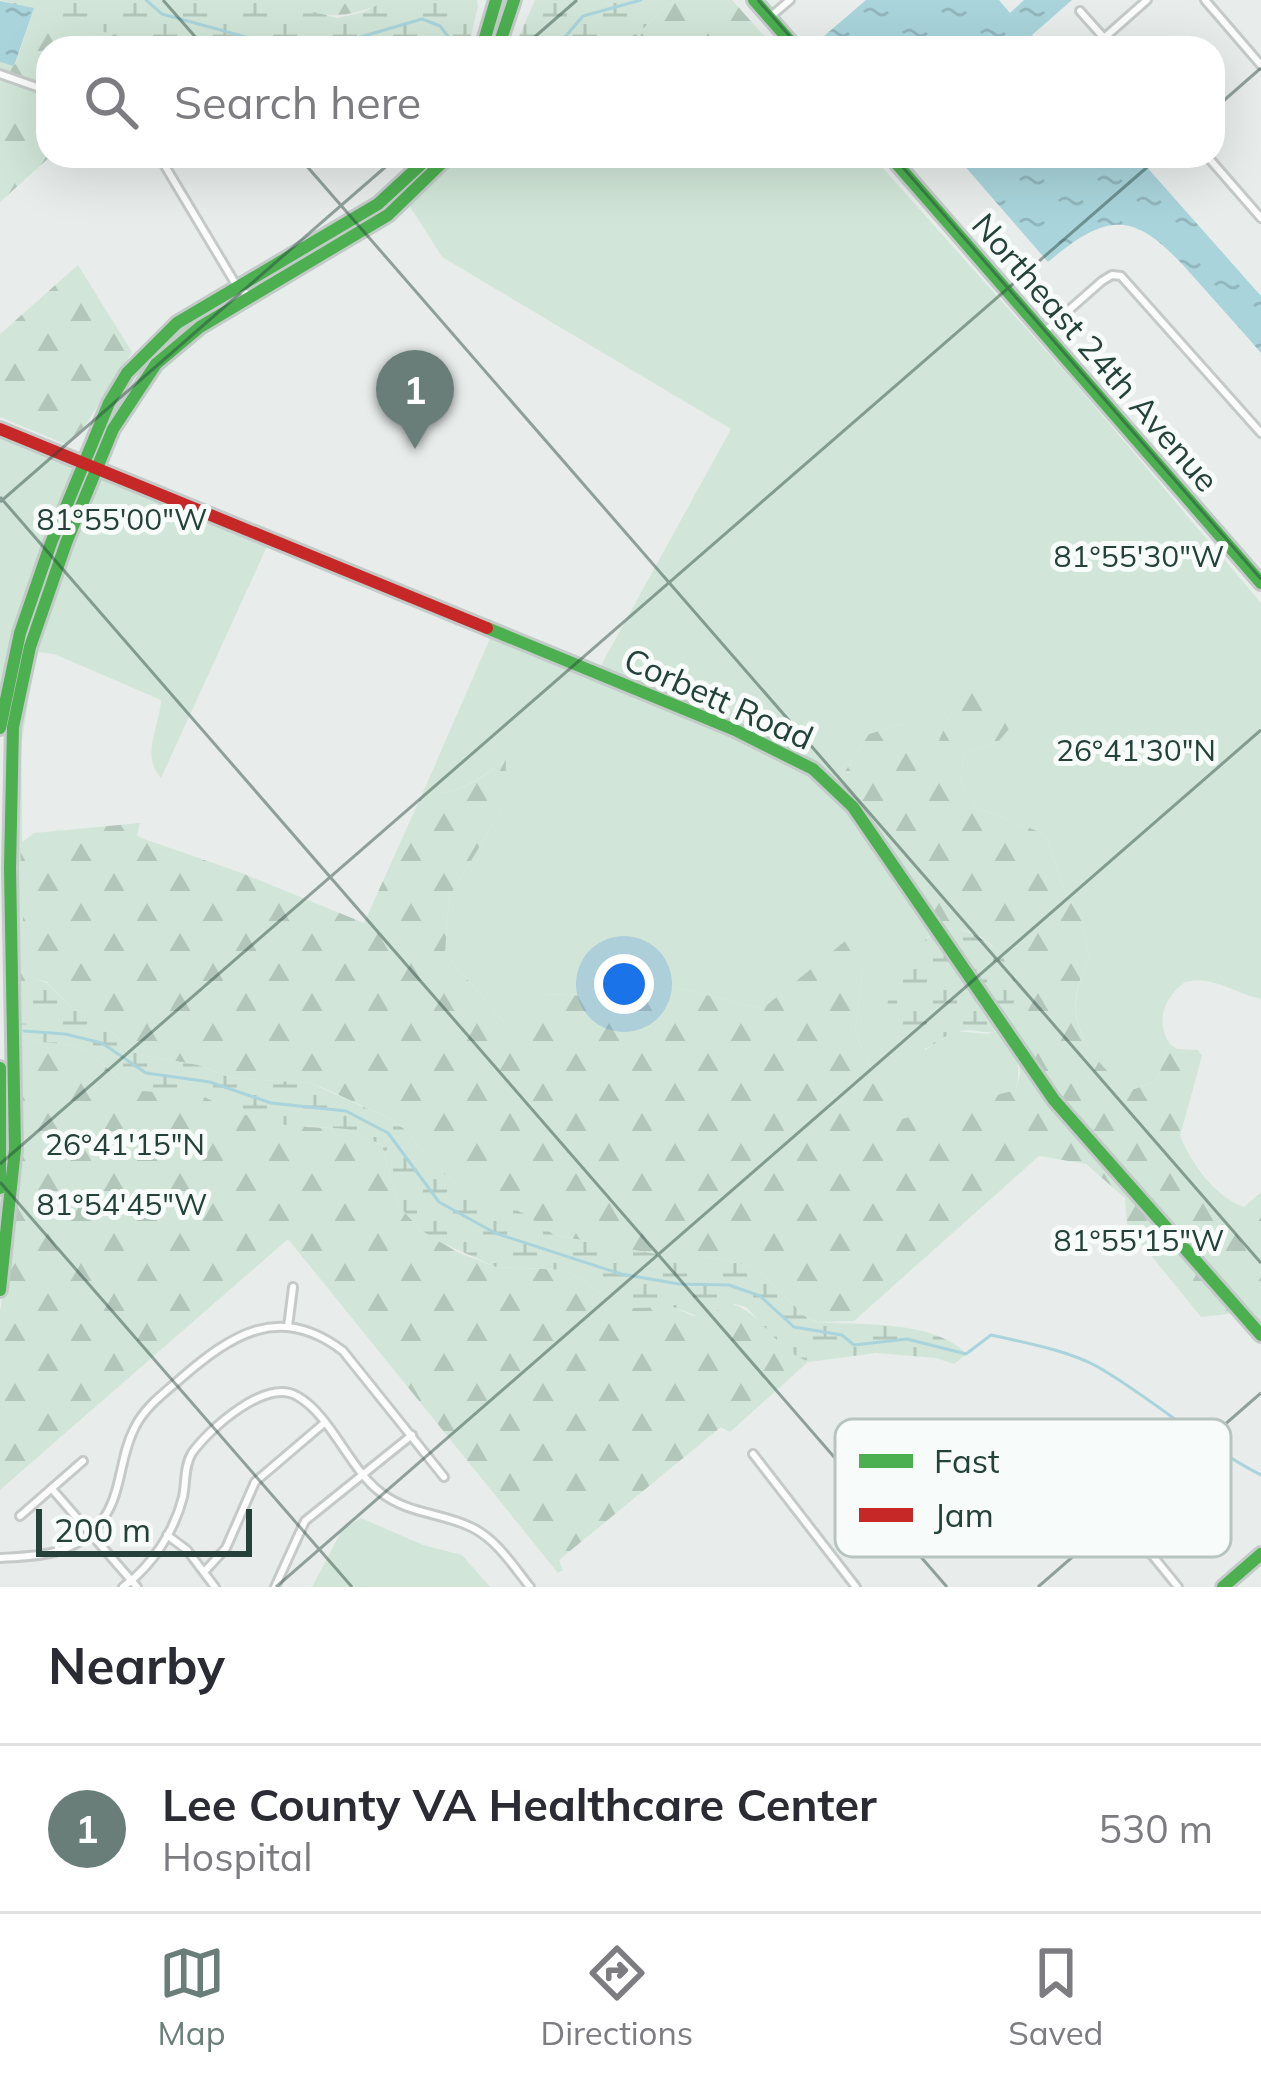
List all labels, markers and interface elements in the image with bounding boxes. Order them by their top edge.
search box [36,36,1225,168]
icon: search [78,69,144,135]
text: Search here [174,74,421,130]
street label: Northeast 24th Avenue [964,204,1228,500]
pin: 1 [376,350,454,449]
text: 81°55'00"W [37,500,207,538]
text: 81°55'30"W [1054,537,1224,575]
street label: Corbett Road [618,638,820,758]
text: 26°41'30"N [1056,731,1216,769]
your location [594,954,654,1014]
text: 26°41'15"N [45,1125,205,1163]
text: 81°54'45"W [37,1185,207,1223]
text: 81°55'15"W [1054,1221,1224,1259]
legend [835,1419,1231,1557]
text: Fast [934,1440,999,1481]
text: Jam [934,1494,994,1535]
scale bar [36,1503,252,1556]
text: 200 m [54,1509,151,1550]
text: Nearby [48,1633,225,1697]
text: Lee County VA Healthcare Center [162,1776,877,1832]
text: 1 [75,1804,99,1853]
text: 530 m [1098,1804,1213,1853]
text: Hospital [162,1832,313,1881]
tab: Map [158,1940,225,2053]
tab: Directions [541,1940,693,2053]
tab: Saved [1008,1940,1103,2053]

